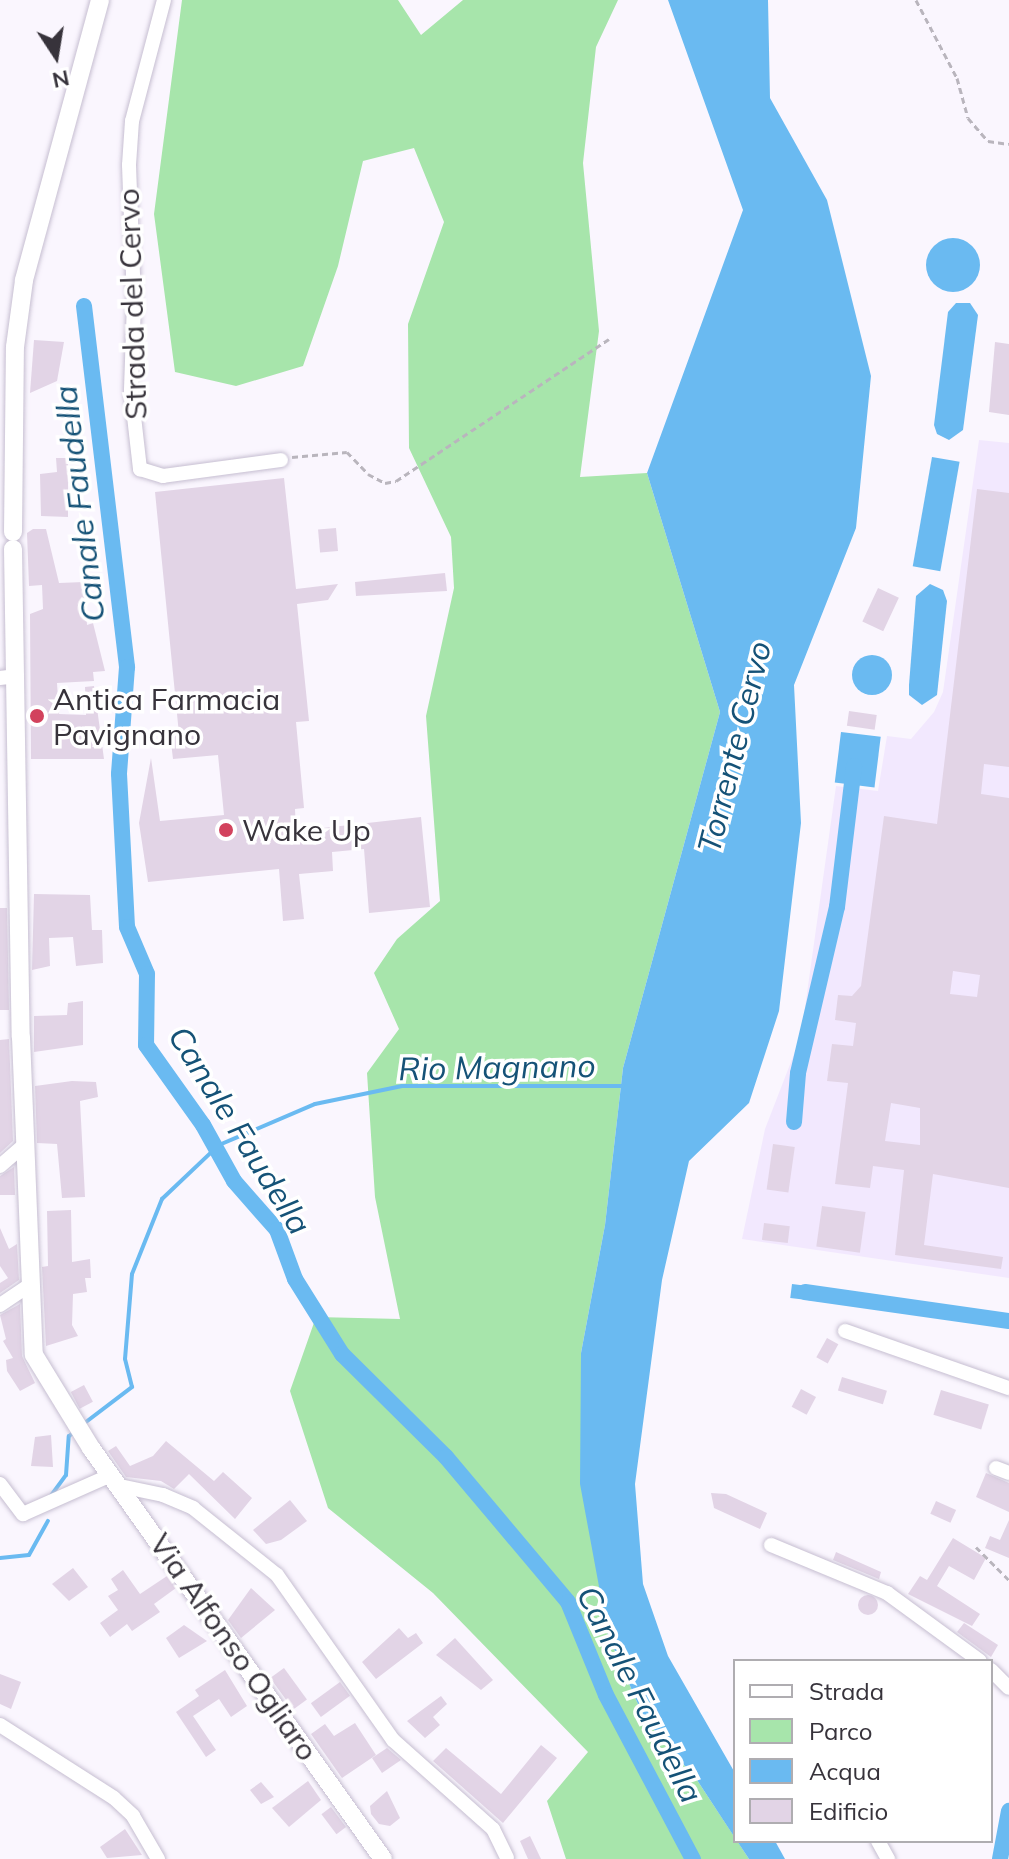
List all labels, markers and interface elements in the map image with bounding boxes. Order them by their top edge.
north arrow [16,16,96,96]
text: N [50,64,72,95]
street label: Strada del Cervo [110,188,154,420]
water label: Canale Faudella [45,384,113,624]
water label: Torrente Cervo [689,637,779,857]
place label: Antica Farmacia Pavignano [53,681,280,752]
marker: Antica Farmacia Pavignano [28,707,46,725]
place label: Wake Up [242,812,371,848]
marker: Wake Up [217,821,235,839]
water label: Canale Faudella [161,1019,319,1241]
water label: Rio Magnano [398,1046,596,1088]
street label: Via Alfonso Ogliaro [142,1527,326,1767]
water label: Canale Faudella [569,1579,711,1809]
legend [733,1659,993,1843]
text: Strada [809,1676,884,1706]
text: Parco [809,1716,872,1746]
text: Acqua [809,1756,881,1786]
text: Edificio [809,1796,888,1826]

